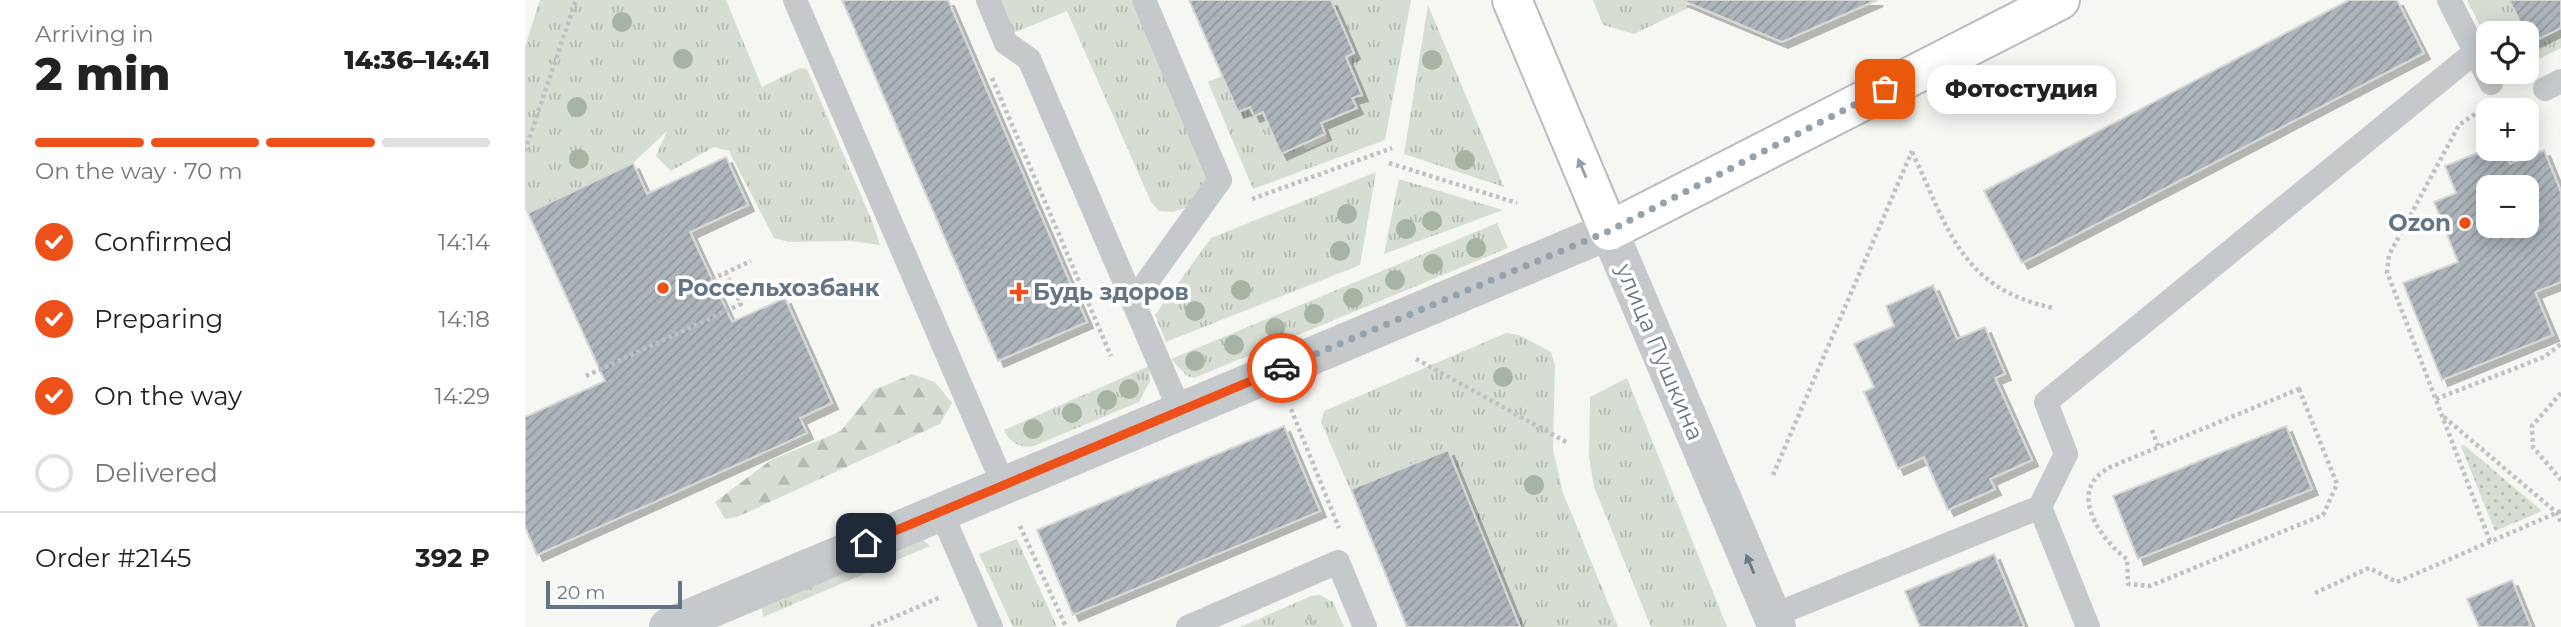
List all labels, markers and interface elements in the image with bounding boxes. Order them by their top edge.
text: Arriving in [35,20,154,48]
map controls [2476,21,2539,238]
button: locate [2476,21,2539,84]
text: 14:36–14:41 [344,44,490,76]
text: 2 min [35,45,170,102]
pin [1855,59,1915,119]
callout: Фотостудия [1927,64,2116,114]
icon: bag [1866,70,1904,108]
text: Фотостудия [1945,75,2098,103]
button: + [2476,98,2539,161]
text: On the way · 70 m [35,157,243,185]
one-way arrow [1577,157,1588,178]
button: − [2476,175,2539,238]
place label: Ozon [2388,209,2451,237]
marker: Ozon [2457,215,2473,231]
icon: check [35,223,73,261]
text: Confirmed [94,226,233,258]
text: 14:14 [438,228,490,256]
street label: улица Пушкина [1610,259,1710,445]
place label: Россельхозбанк [677,274,880,302]
place label: Будь здоров [1033,278,1189,306]
marker: Россельхозбанк [655,280,671,296]
marker: Будь здоров [1011,284,1027,300]
icon: check [35,300,73,338]
text: Preparing [94,303,223,335]
text: 14:18 [438,305,490,333]
courier [1247,333,1317,403]
icon: car [1263,349,1301,387]
icon: check [35,377,73,415]
text: On the way [94,380,242,412]
text: 14:29 [434,382,490,410]
text: Delivered [94,457,218,489]
pin [836,513,896,573]
icon: home [847,524,885,562]
text: Order #2145 [35,542,192,574]
text: 392 ₽ [415,542,490,574]
one-way arrow [1744,554,1756,574]
scale bar [546,578,683,610]
text: 20 m [557,581,605,604]

